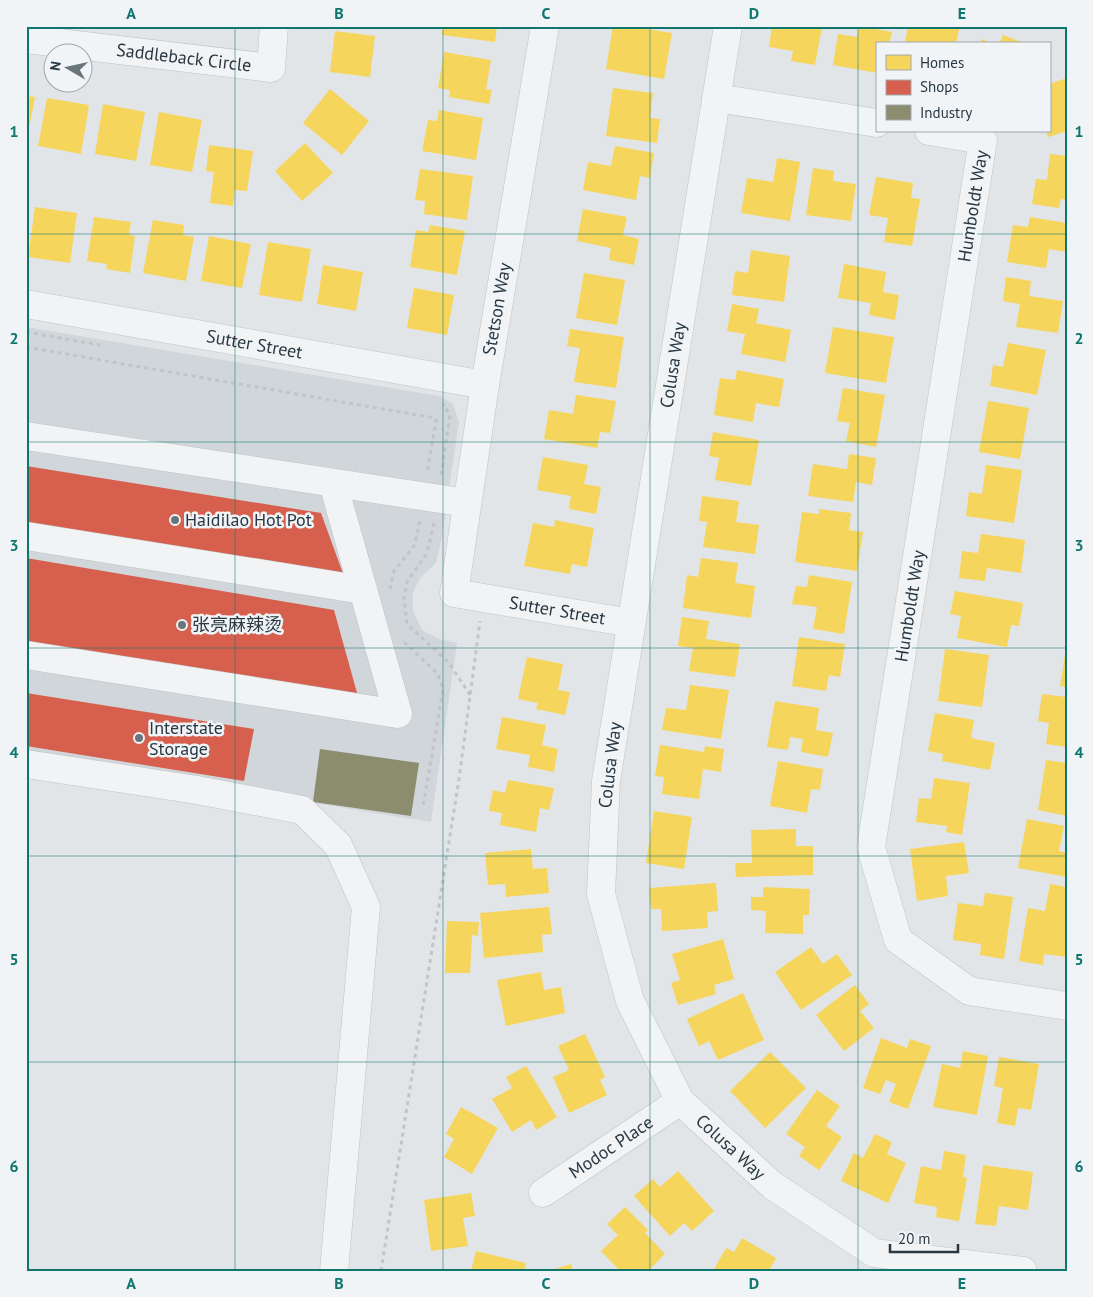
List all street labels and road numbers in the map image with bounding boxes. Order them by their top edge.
street label: Saddleback Circle [115,38,253,77]
street label: Humboldt Way [952,148,993,263]
street label: Stetson Way [477,260,516,357]
street label: Colusa Way [654,320,691,410]
street label: Sutter Street [205,324,305,364]
street label: Humboldt Way [889,548,930,663]
street label: Sutter Street [507,591,607,629]
street label: Colusa Way [593,720,626,809]
street label: Colusa Way [691,1109,771,1185]
street label: Modoc Place [564,1110,657,1183]

